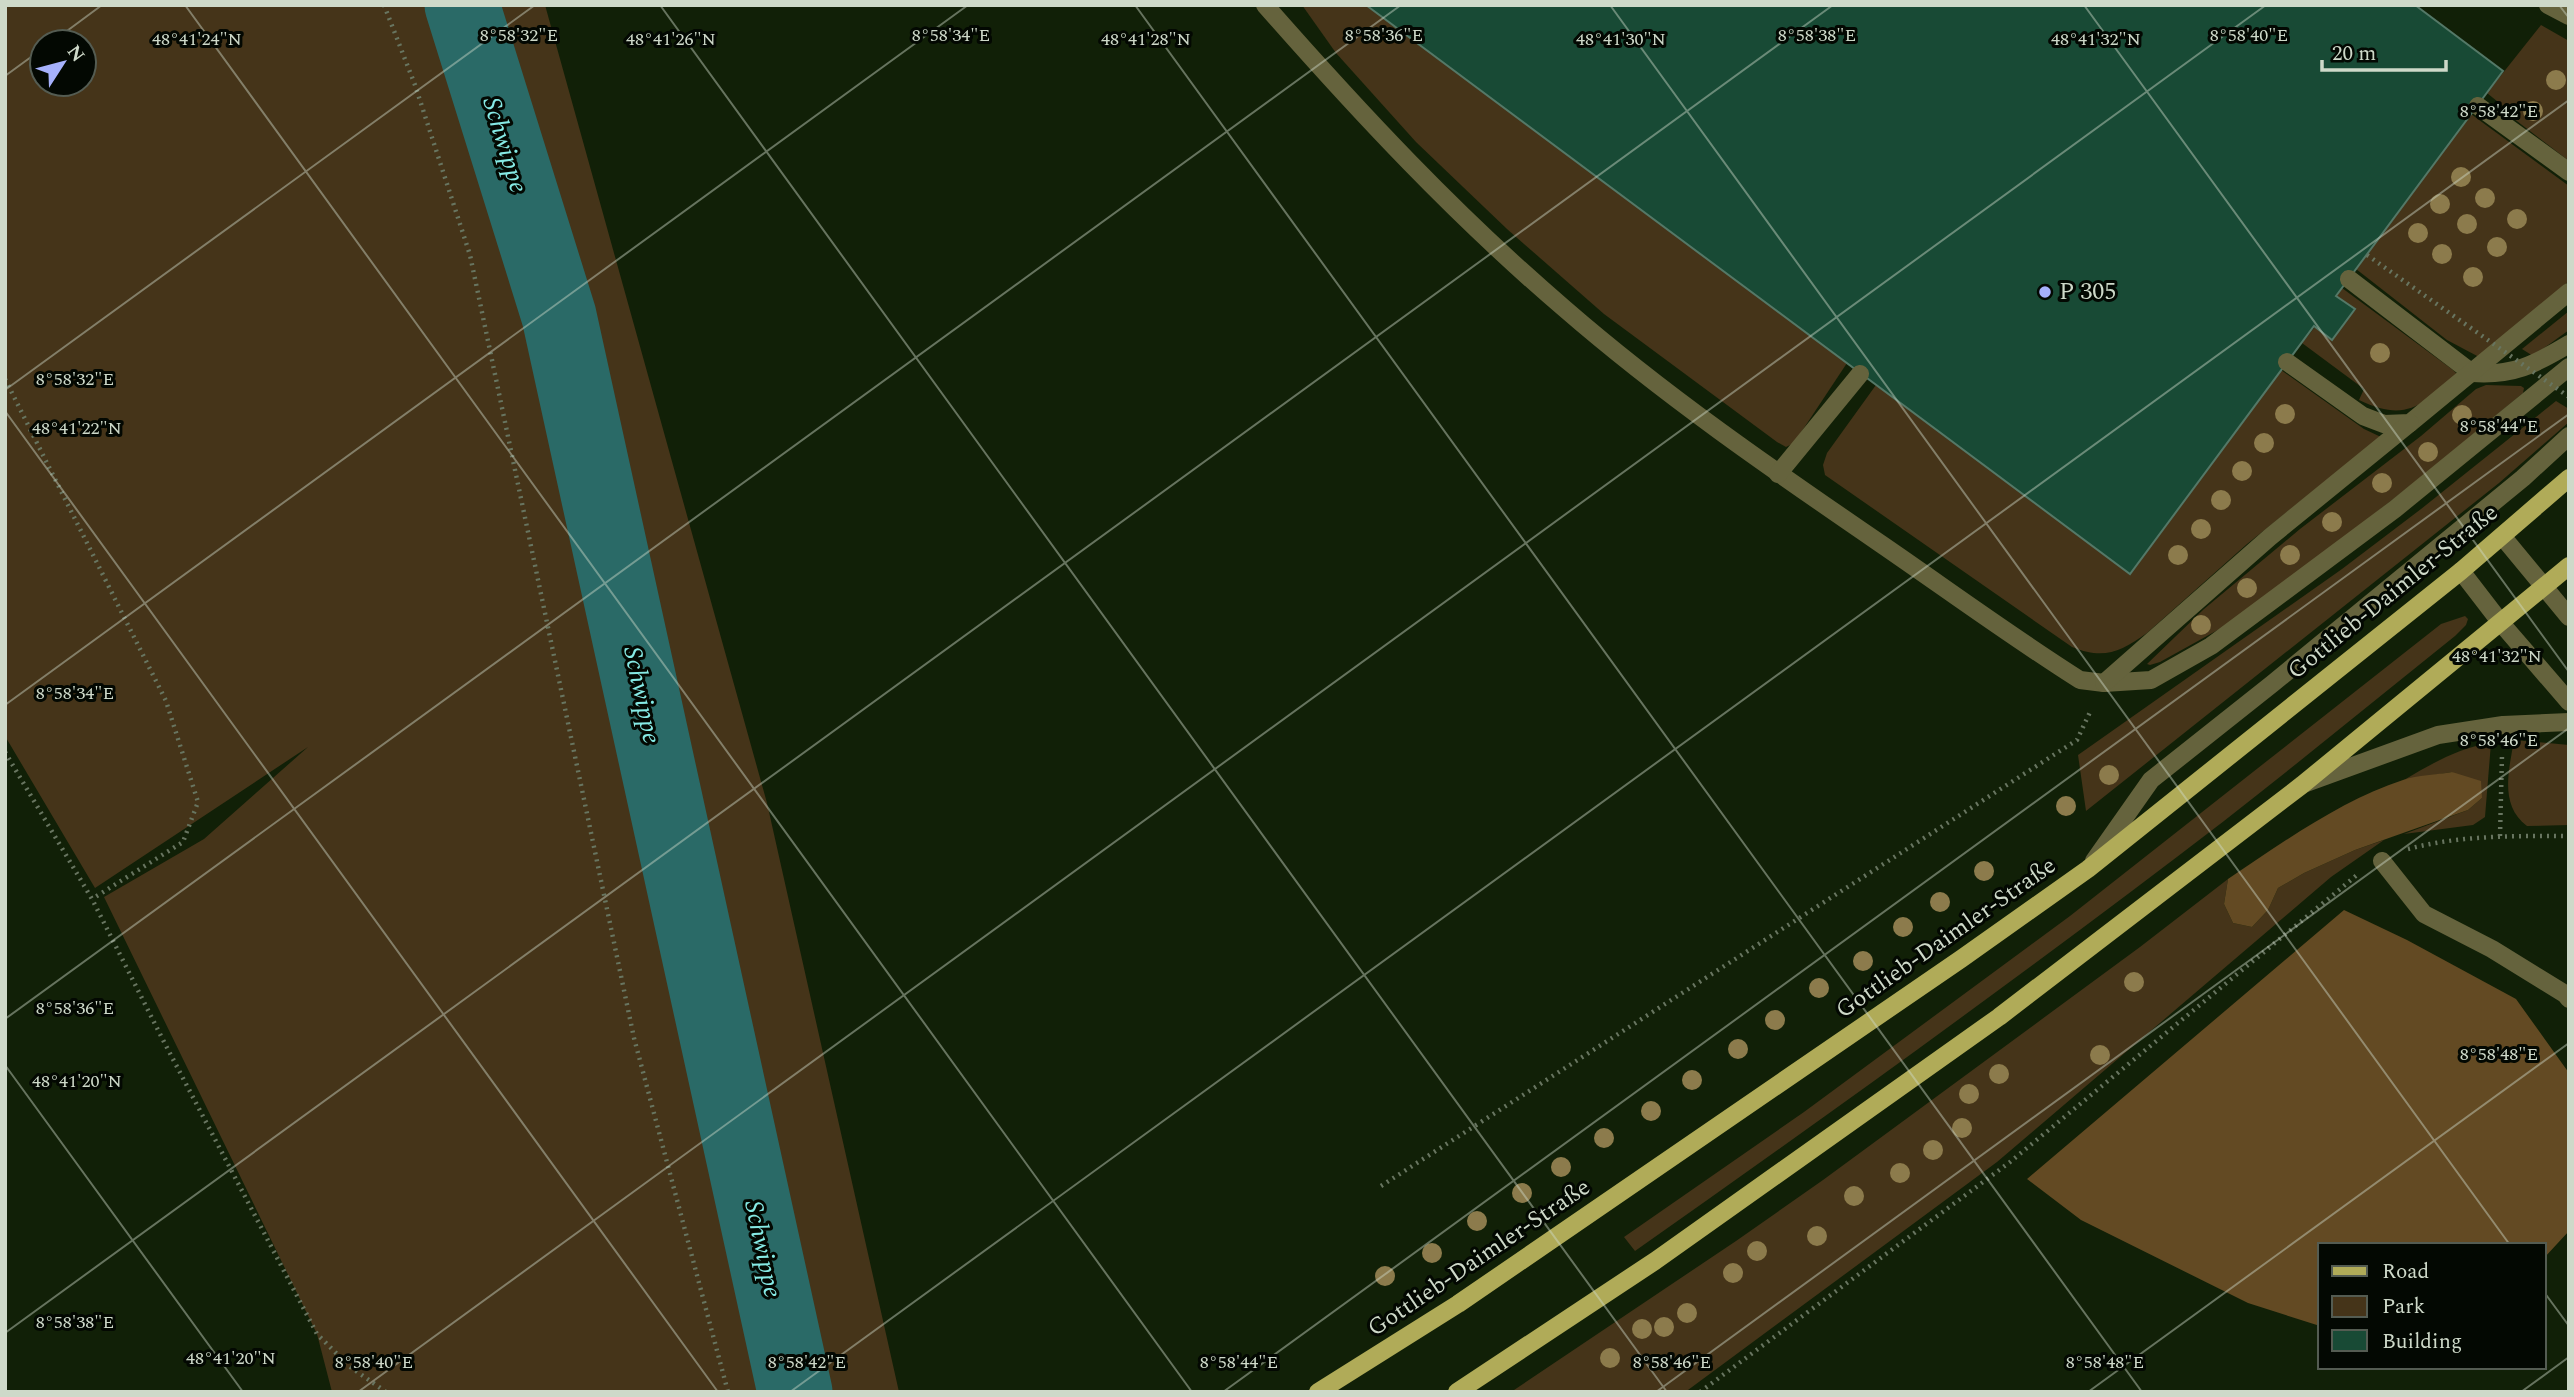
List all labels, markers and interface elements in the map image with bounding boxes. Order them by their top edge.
text: 8°58'32"E [480,22,558,49]
text: 8°58'34"E [912,22,990,49]
text: 8°58'36"E [1345,22,1423,49]
text: 8°58'38"E [1778,22,1856,49]
text: 8°58'40"E [2210,22,2288,49]
text: 48°41'24"N [152,26,242,53]
text: 48°41'26"N [626,26,716,53]
text: 48°41'28"N [1101,26,1191,53]
text: 48°41'30"N [1576,26,1666,53]
text: 48°41'32"N [2051,26,2141,53]
north arrow [28,28,98,98]
scale bar [2322,28,2446,72]
text: 20 m [2332,38,2376,70]
text: N [59,39,92,69]
water label: Schwippe [471,92,539,198]
text: 8°58'42"E [2460,98,2538,125]
place label: P 305 [2059,274,2116,310]
marker: P 305 [2037,284,2053,300]
text: 8°58'32"E [36,366,114,393]
text: 8°58'44"E [2460,413,2538,440]
text: 48°41'22"N [32,415,122,442]
street label: Gottlieb-Daimler-Straße [2280,496,2506,688]
water label: Schwippe [612,643,672,747]
text: 48°41'32"N [2452,643,2542,670]
text: 8°58'34"E [36,680,114,707]
text: 8°58'46"E [2460,727,2538,754]
street label: Gottlieb-Daimler-Straße [1828,848,2064,1028]
text: 8°58'36"E [36,995,114,1022]
text: 8°58'48"E [2460,1041,2538,1068]
text: 48°41'20"N [32,1068,122,1095]
street label: Gottlieb-Daimler-Straße [1360,1170,1598,1346]
water label: Schwippe [733,1197,793,1301]
legend [2318,1243,2546,1369]
text: Road [2382,1256,2429,1288]
text: Park [2382,1291,2426,1323]
text: 8°58'38"E [36,1309,114,1336]
text: Building [2382,1326,2462,1358]
text: 48°41'20"N [186,1345,276,1372]
text: 8°58'40"E [335,1349,413,1376]
text: 8°58'42"E [768,1349,846,1376]
text: 8°58'44"E [1200,1349,1278,1376]
text: 8°58'46"E [1633,1349,1711,1376]
text: 8°58'48"E [2066,1349,2144,1376]

